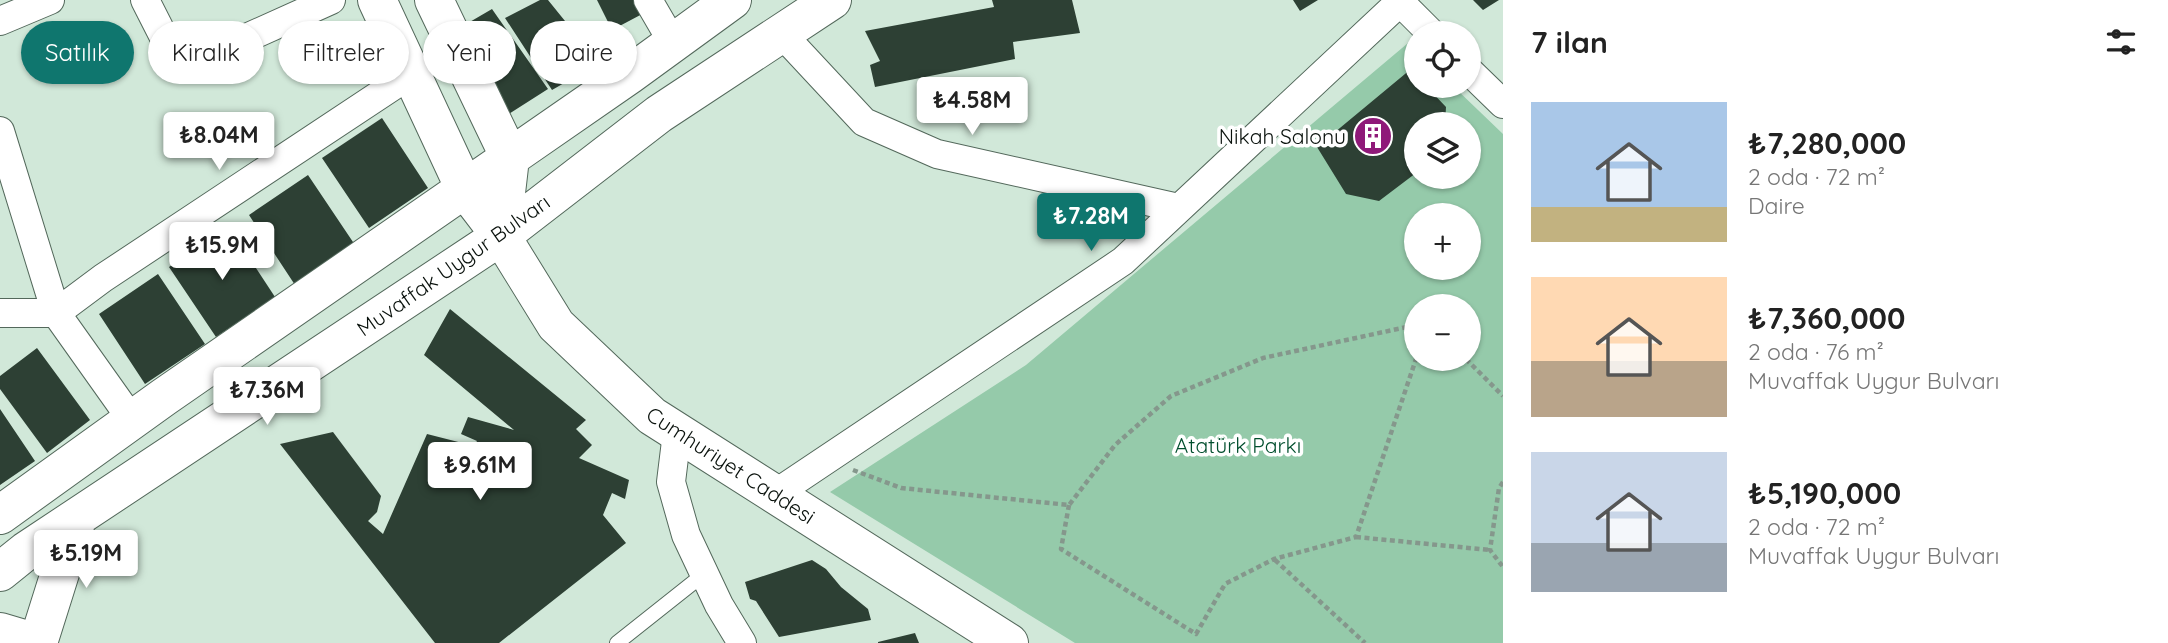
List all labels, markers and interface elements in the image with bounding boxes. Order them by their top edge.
chip: Satılık [21,21,134,84]
chip: Kiralık [148,21,264,84]
chip: Filtreler [278,21,409,84]
chip: Yeni [423,21,516,84]
chip: Daire [530,21,637,84]
map controls [1404,21,1481,371]
button: locate [1404,21,1481,98]
text: 7 ilan [1531,23,1608,61]
icon: filters [2102,23,2140,61]
pin: ₺4.58M [915,78,1029,137]
text: ₺4.58M [933,85,1011,114]
button: layers [1404,112,1481,189]
pin: ₺8.04M [162,113,276,172]
building icon: Nikah Salonu [1352,115,1394,157]
text: ₺8.04M [179,120,259,149]
place label: Nikah Salonu [1219,123,1346,149]
text: ₺7,280,000 [1748,124,1906,162]
icon: home [1587,130,1671,214]
text: 2 oda · 72 m² [1748,162,1885,191]
street label: Muvaffak Uygur Bulvarı [352,189,554,341]
text: Daire [1748,191,1805,220]
pin: ₺7.28M [1034,194,1148,253]
text: ₺7.28M [1053,201,1129,230]
button: + [1404,203,1481,280]
pin: ₺15.9M [165,222,279,282]
text: ₺15.9M [185,230,259,259]
button: − [1404,294,1481,371]
text: ₺7,360,000 [1748,299,1905,337]
icon: home [1587,305,1671,389]
text: 2 oda · 76 m² [1748,337,1884,366]
text: Muvaffak Uygur Bulvarı [1748,366,1999,395]
pin: ₺7.36M [210,368,324,427]
text: ₺7.36M [229,375,305,404]
street label: Cumhuriyet Caddesi [642,401,820,529]
park label: Atatürk Parkı [1175,432,1301,458]
pin: ₺9.61M [423,442,537,502]
text: ₺9.61M [444,450,516,479]
text: ₺5,190,000 [1748,474,1901,512]
icon: home [1587,480,1671,564]
text: 2 oda · 72 m² [1748,512,1885,541]
pin: ₺5.19M [29,530,143,590]
text: ₺5.19M [50,538,122,567]
text: Muvaffak Uygur Bulvarı [1748,541,1999,570]

